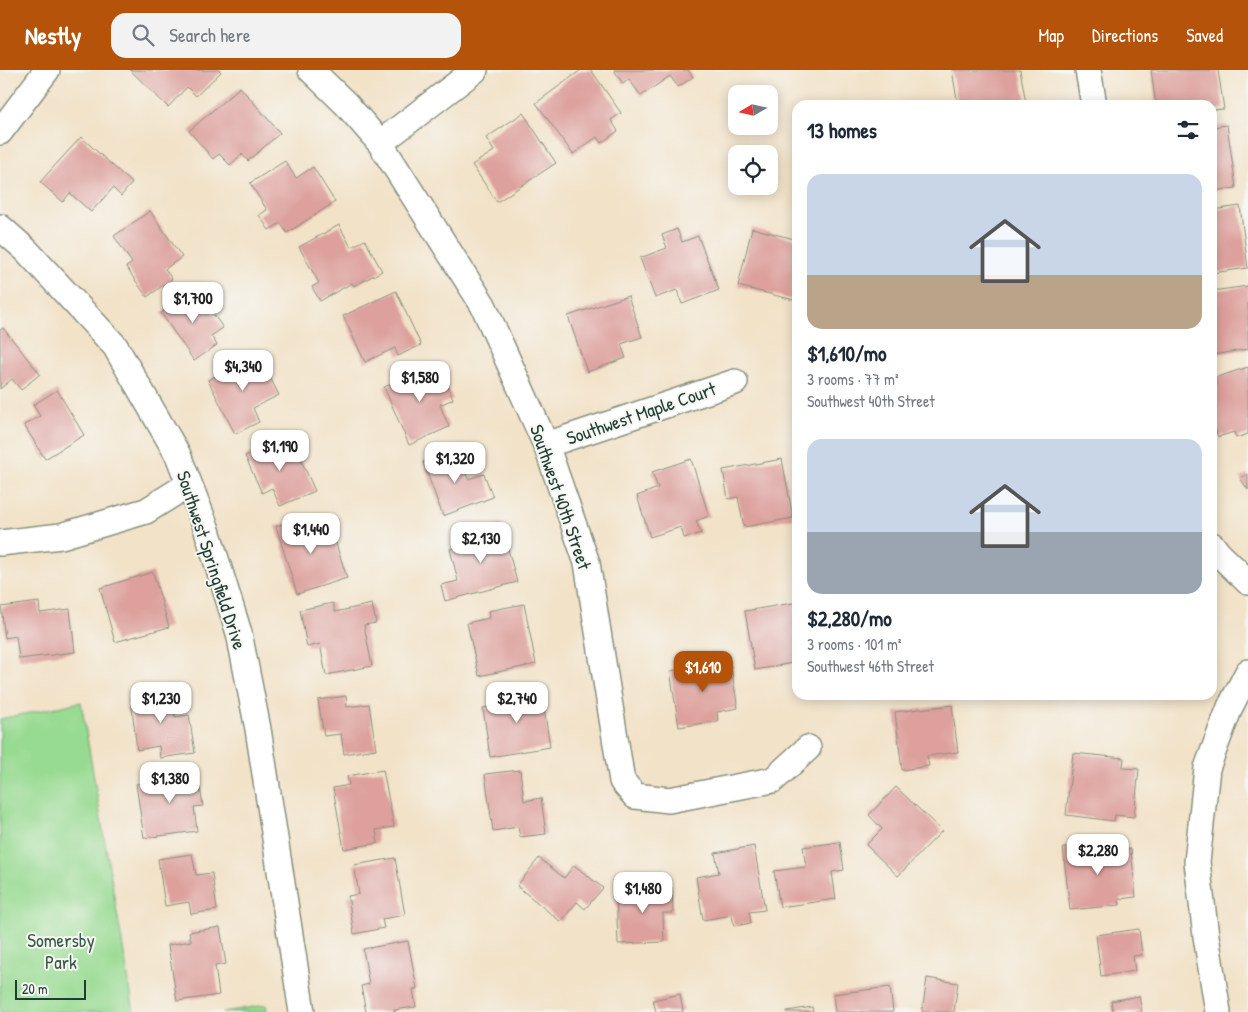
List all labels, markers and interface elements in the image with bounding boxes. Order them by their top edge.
search box [111,13,461,58]
text: Nestly [25,19,81,51]
icon: search [129,21,157,49]
text: Search here [169,22,251,48]
text: Map [1039,23,1064,48]
text: Directions [1092,23,1158,48]
text: Saved [1186,23,1223,48]
north arrow [728,85,778,135]
map controls [728,85,778,195]
text: 13 homes [807,116,877,145]
icon: filters [1174,116,1202,144]
button: locate [728,145,778,195]
icon: home [960,206,1050,296]
pin: $1,700 [152,282,234,324]
text: $1,700 [173,287,213,309]
text: $1,610/mo [807,339,887,368]
pin: $4,340 [202,350,284,392]
text: $4,340 [224,355,262,377]
pin: $1,580 [379,360,461,403]
text: $1,580 [401,366,439,388]
text: 3 rooms · 77 m² [807,368,899,390]
street label: Southwest Maple Court [563,375,720,451]
text: Southwest 40th Street [807,390,935,412]
street label: Southwest 40th Street [524,421,598,573]
pin: $1,190 [239,430,321,472]
text: $1,190 [262,435,298,457]
pin: $1,320 [414,442,496,484]
text: $1,320 [436,447,474,469]
street label: Southwest Springfield Drive [171,467,253,653]
icon: home [960,471,1050,561]
pin: $1,440 [270,512,352,555]
text: $1,440 [293,518,329,540]
pin: $2,130 [440,522,522,564]
text: $2,130 [462,527,500,549]
text: $2,280/mo [807,604,892,633]
text: 3 rooms · 101 m² [807,633,902,655]
pin: $1,610 [662,650,744,693]
text: Southwest 46th Street [807,655,934,677]
text: $1,610 [685,656,721,678]
pin: $1,230 [120,682,202,724]
pin: $2,740 [476,682,558,724]
text: $1,230 [142,687,180,709]
text: $2,740 [497,687,537,709]
pin: $1,380 [129,762,211,804]
text: $1,380 [151,767,189,789]
pin: $2,280 [1057,834,1139,876]
text: $2,280 [1078,839,1118,861]
pin: $1,480 [602,872,684,914]
text: $1,480 [624,877,662,899]
park label: Somersby Park [27,927,95,975]
scale bar [15,977,86,1000]
text: 20 m [22,979,48,998]

